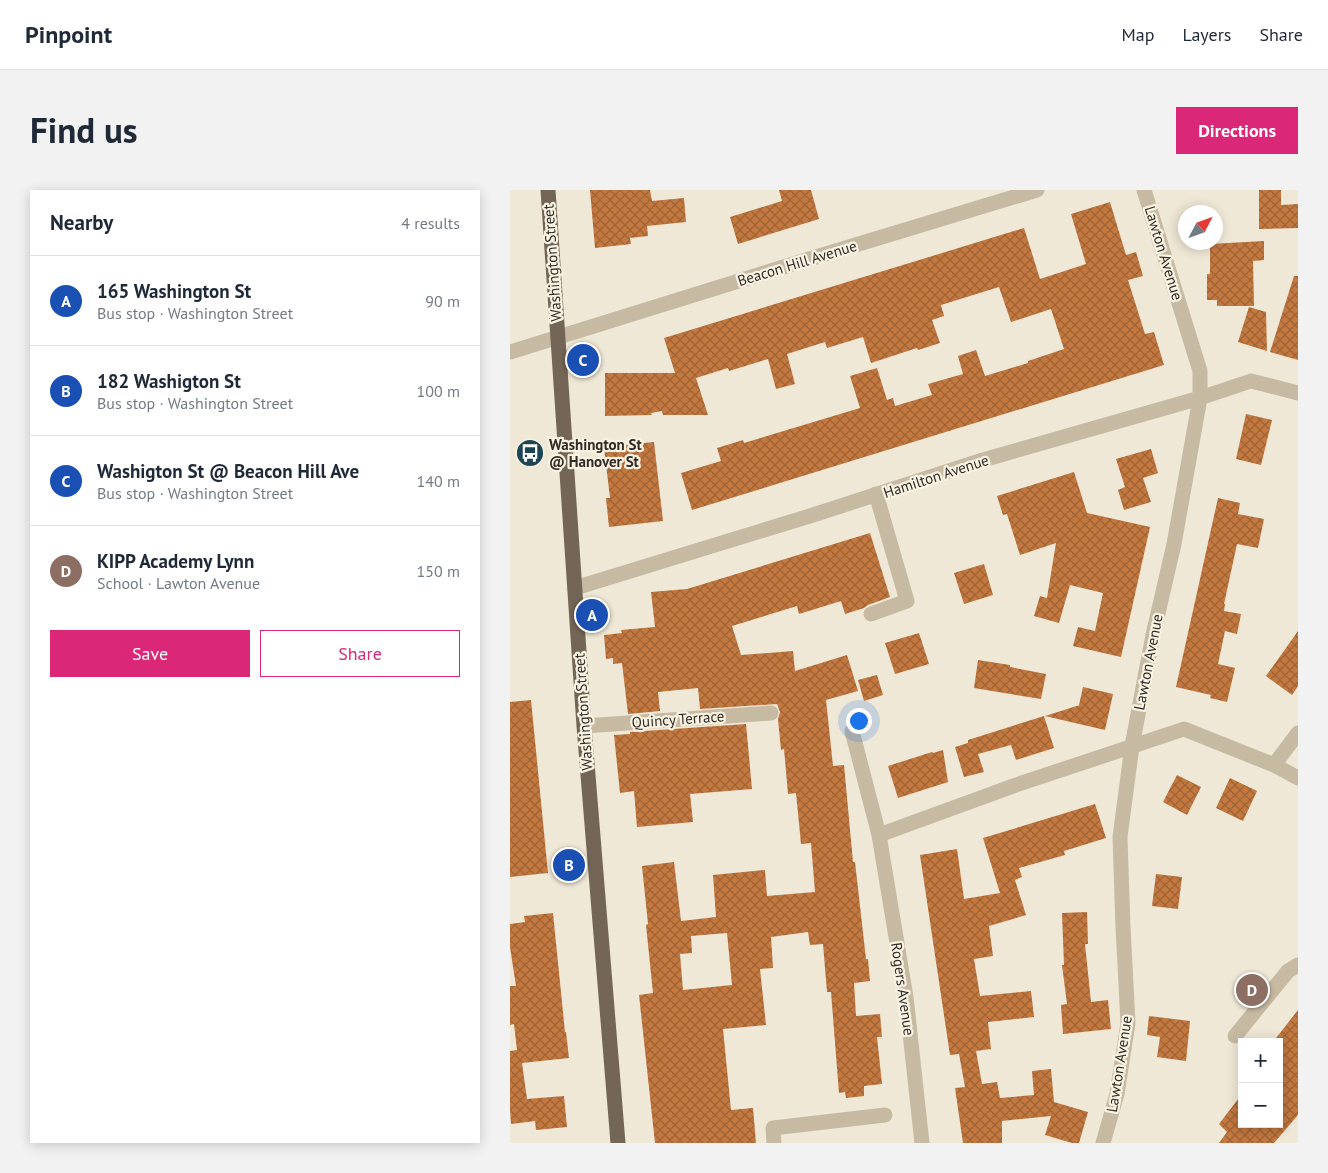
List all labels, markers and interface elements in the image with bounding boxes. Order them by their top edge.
text: Pinpoint [25,19,112,50]
text: Map [1122,23,1154,46]
text: Layers [1182,23,1231,46]
text: Share [1259,23,1303,46]
text: Find us [30,107,138,153]
button: Directions [1176,107,1298,154]
street label: Washington Street [538,204,566,322]
street label: Lawton Avenue [1141,204,1187,302]
north arrow [1178,205,1223,250]
text: Nearby [50,209,113,236]
text: 4 results [401,213,460,233]
street label: Beacon Hill Avenue [735,236,859,290]
text: 165 Washington St [97,279,251,303]
text: A [61,291,71,311]
text: 90 m [425,291,460,311]
text: Bus stop · Washington Street [97,303,293,323]
pin: C [567,341,599,379]
text: 182 Washigton St [97,369,241,393]
text: B [61,381,71,401]
text: 100 m [417,381,460,401]
text: Bus stop · Washington Street [97,393,293,413]
place label: Washington St @ Hanover St [549,435,643,471]
bus stop icon: Washington St @ Hanover St [515,438,545,468]
street label: Hamilton Avenue [881,450,991,502]
text: Washigton St @ Beacon Hill Ave [97,459,359,483]
text: C [62,471,70,491]
text: 140 m [417,471,460,491]
text: Bus stop · Washington Street [97,483,293,503]
text: KIPP Academy Lynn [97,549,254,573]
text: D [61,561,71,581]
text: 150 m [417,561,460,581]
text: School · Lawton Avenue [97,573,260,593]
pin: A [576,596,608,634]
street label: Lawton Avenue [1129,612,1167,712]
button: Save [50,630,250,677]
button: Share [260,630,460,677]
street label: Washington Street [569,653,597,771]
street label: Quincy Terrace [631,706,725,732]
your location [846,708,872,734]
pin: B [553,846,585,884]
street label: Rogers Avenue [887,941,919,1037]
pin: D [1236,971,1268,1009]
street label: Lawton Avenue [1102,1014,1136,1114]
map controls [1238,1038,1283,1128]
button: + [1238,1038,1283,1083]
button: − [1238,1083,1283,1128]

